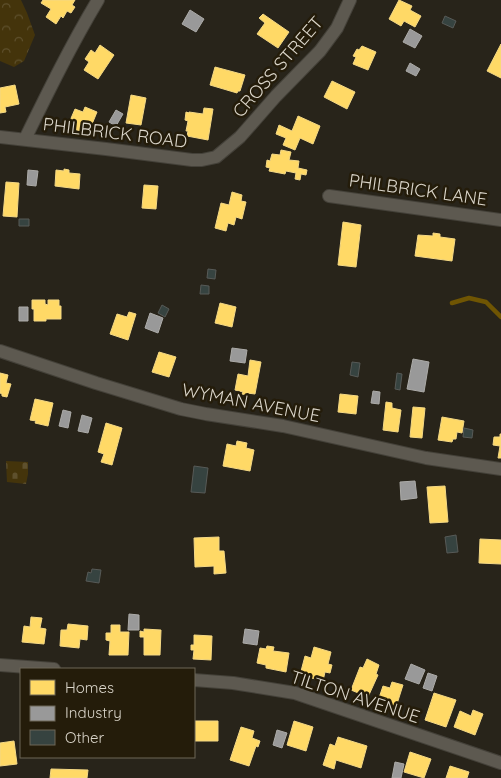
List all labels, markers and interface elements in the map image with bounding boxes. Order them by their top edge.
street label: CROSS STREET [227,11,328,122]
street label: PHILBRICK ROAD [42,112,188,153]
street label: PHILBRICK LANE [347,168,489,211]
street label: WYMAN AVENUE [180,378,322,427]
street label: TILTON AVENUE [288,665,423,728]
legend [20,668,195,758]
text: Homes [65,678,114,697]
text: Industry [65,703,122,722]
text: Other [65,728,105,747]

